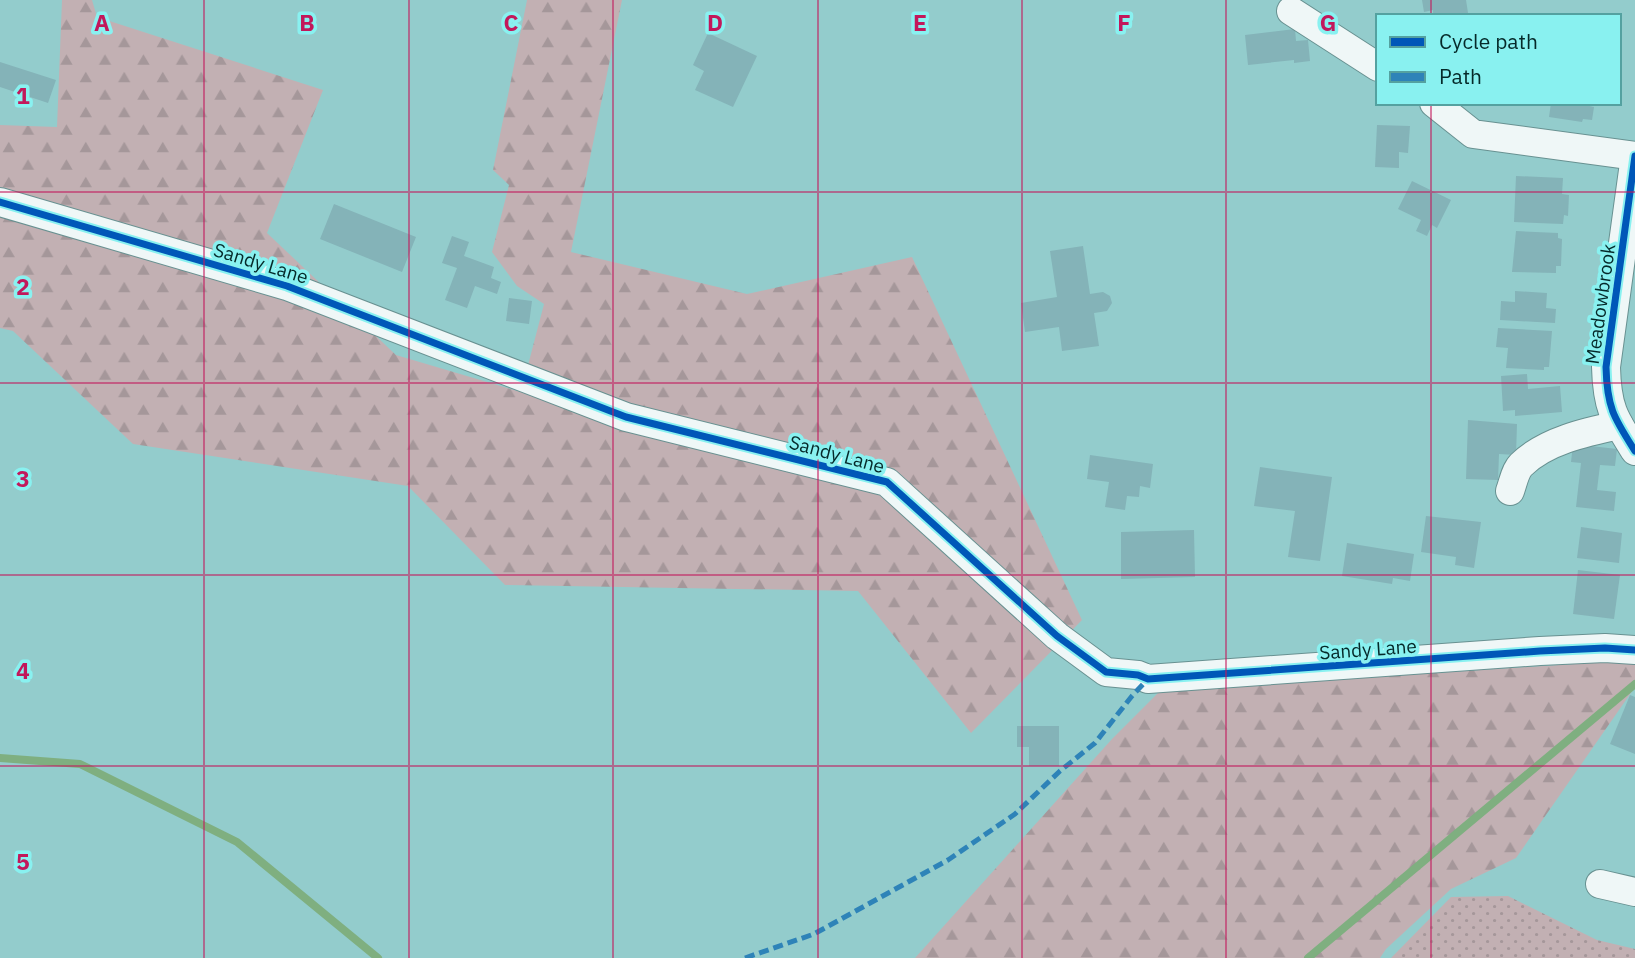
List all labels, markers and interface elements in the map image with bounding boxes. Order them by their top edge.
text: A [94,7,110,37]
text: B [299,7,315,37]
text: C [504,7,519,37]
text: D [707,7,723,37]
text: E [913,7,927,37]
text: F [1117,7,1131,37]
text: G [1320,7,1336,37]
legend [1376,14,1621,105]
text: Cycle path [1439,27,1538,55]
text: Path [1439,62,1482,90]
text: 1 [16,80,30,110]
street label: Sandy Lane [211,237,311,289]
street label: Meadowbrook [1580,242,1620,366]
text: 2 [16,271,30,301]
street label: Sandy Lane [787,430,887,478]
text: 3 [16,463,30,493]
street label: Sandy Lane [1318,634,1418,664]
text: 4 [16,655,30,685]
text: 5 [16,846,30,876]

